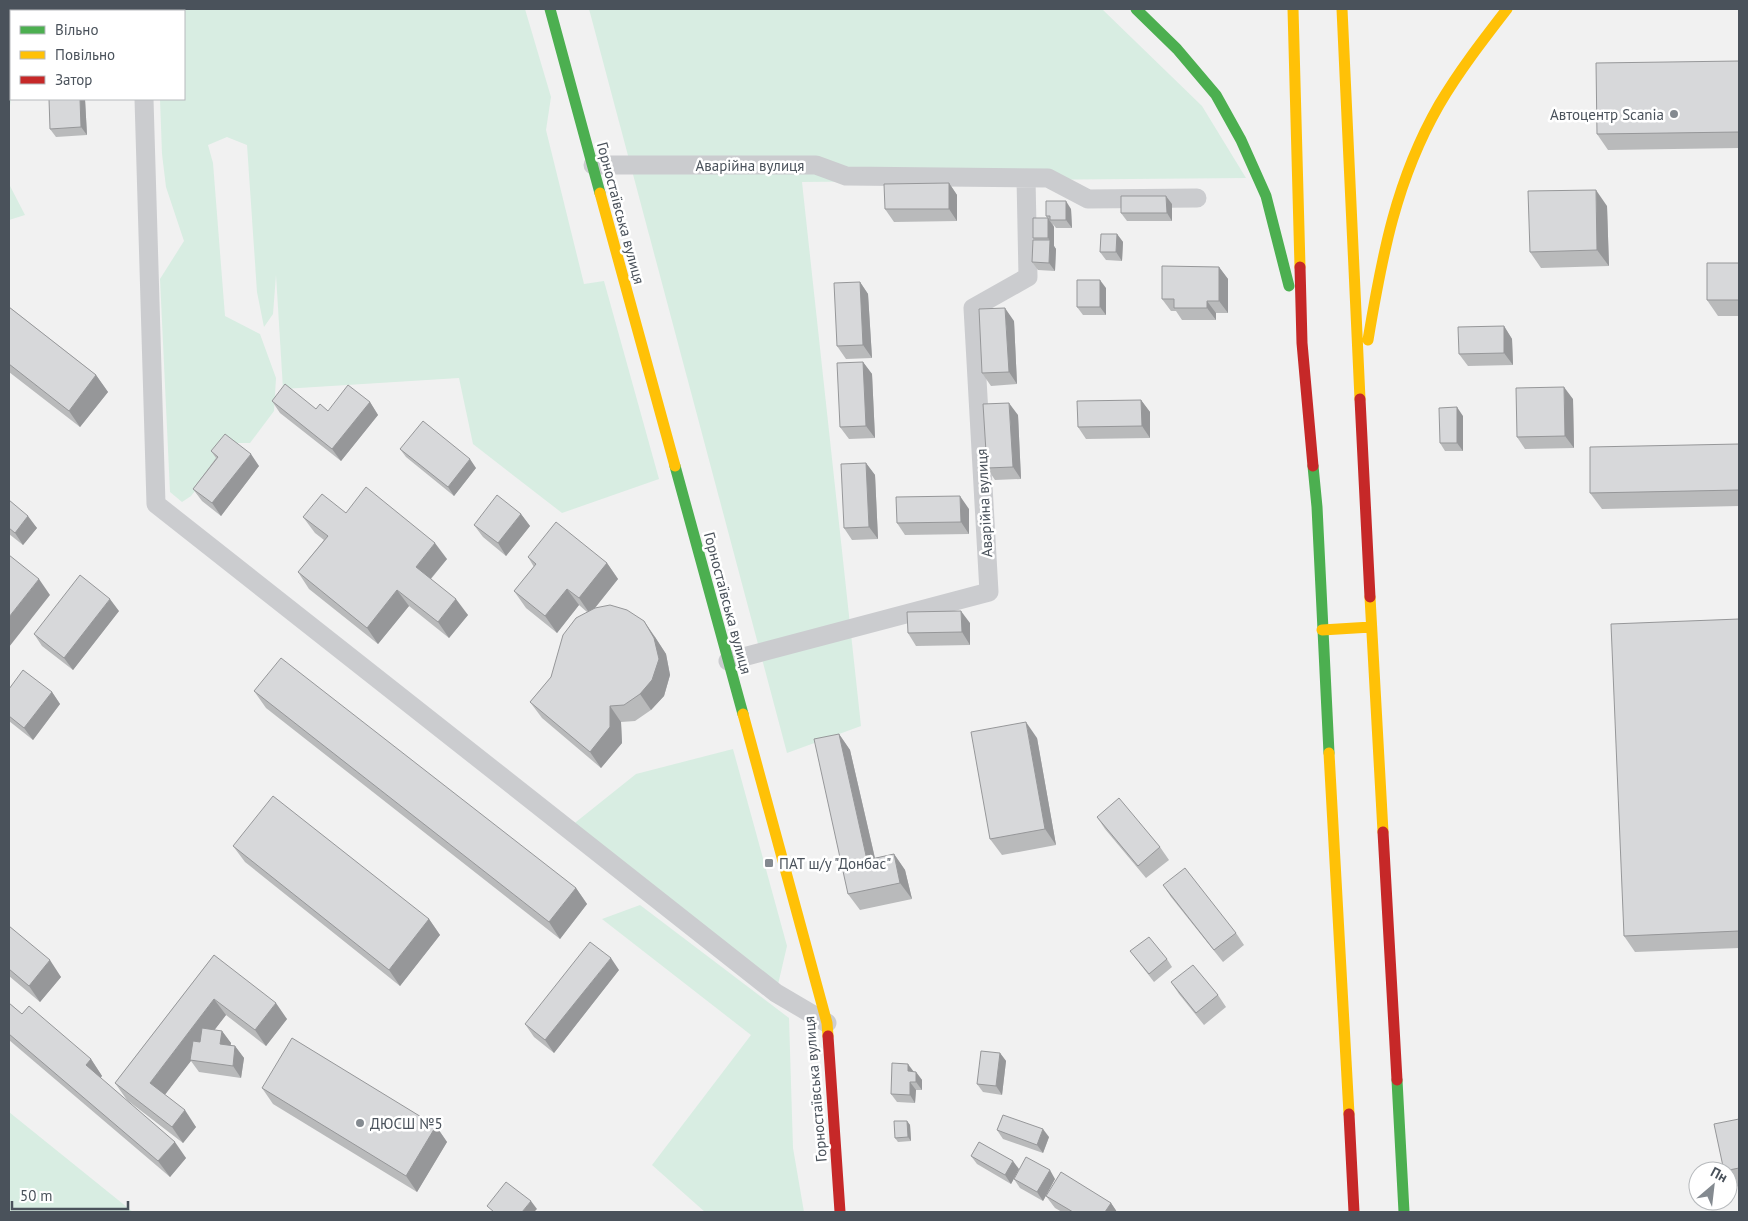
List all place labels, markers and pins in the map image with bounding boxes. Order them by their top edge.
place label: Автоцентр Scania [1550,105,1664,124]
marker: Автоцентр Scania [1668,108,1680,120]
place label: ПАТ ш/у "Донбас" [779,854,891,873]
marker: ПАТ ш/у "Донбас" [763,857,775,869]
place label: ДЮСШ №5 [370,1114,443,1133]
marker: ДЮСШ №5 [354,1117,366,1129]

